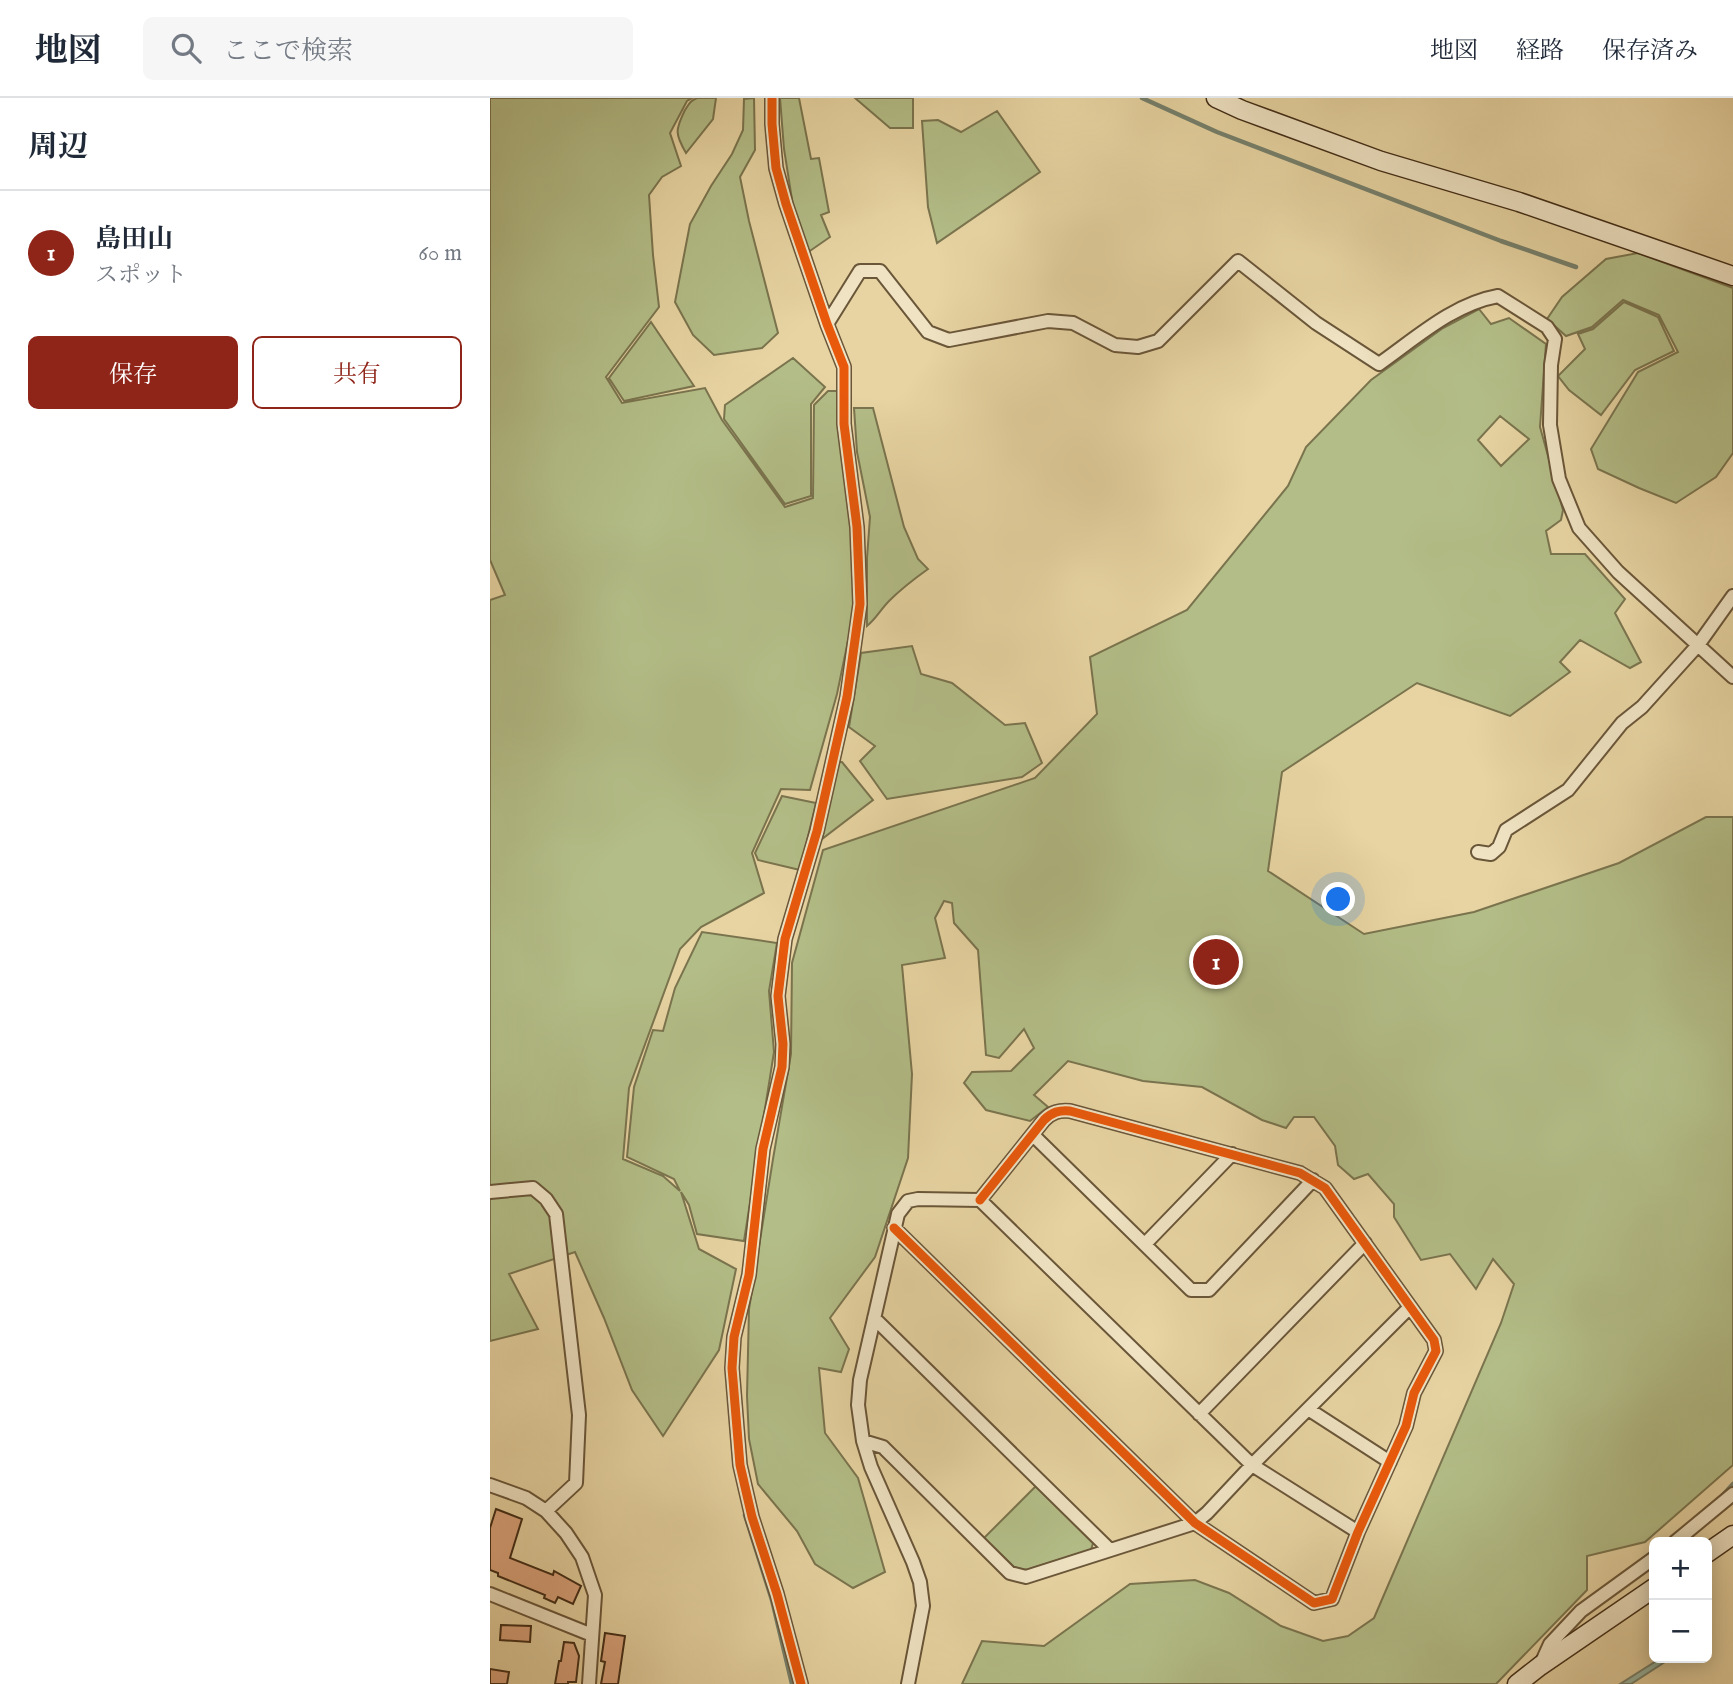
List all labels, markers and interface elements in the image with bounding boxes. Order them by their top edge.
search box [143,17,633,80]
icon: search [167,29,205,67]
text: 地図 [35,31,101,73]
text: ここで検索 [223,35,353,68]
text: 地図 [1430,36,1478,67]
text: 経路 [1516,36,1564,67]
text: 保存済み [1602,36,1698,67]
text: 周辺 [28,129,88,167]
text: 島田山 [95,223,173,256]
text: 1 [47,239,55,268]
text: 60 m [418,239,462,268]
text: スポット [95,261,187,290]
button: 保存 [28,336,238,409]
button: 共有 [252,336,462,409]
your location [1321,882,1355,916]
pin: 1 [1193,936,1239,988]
map controls [1649,1537,1712,1663]
button: + [1649,1537,1712,1600]
button: − [1649,1600,1712,1663]

